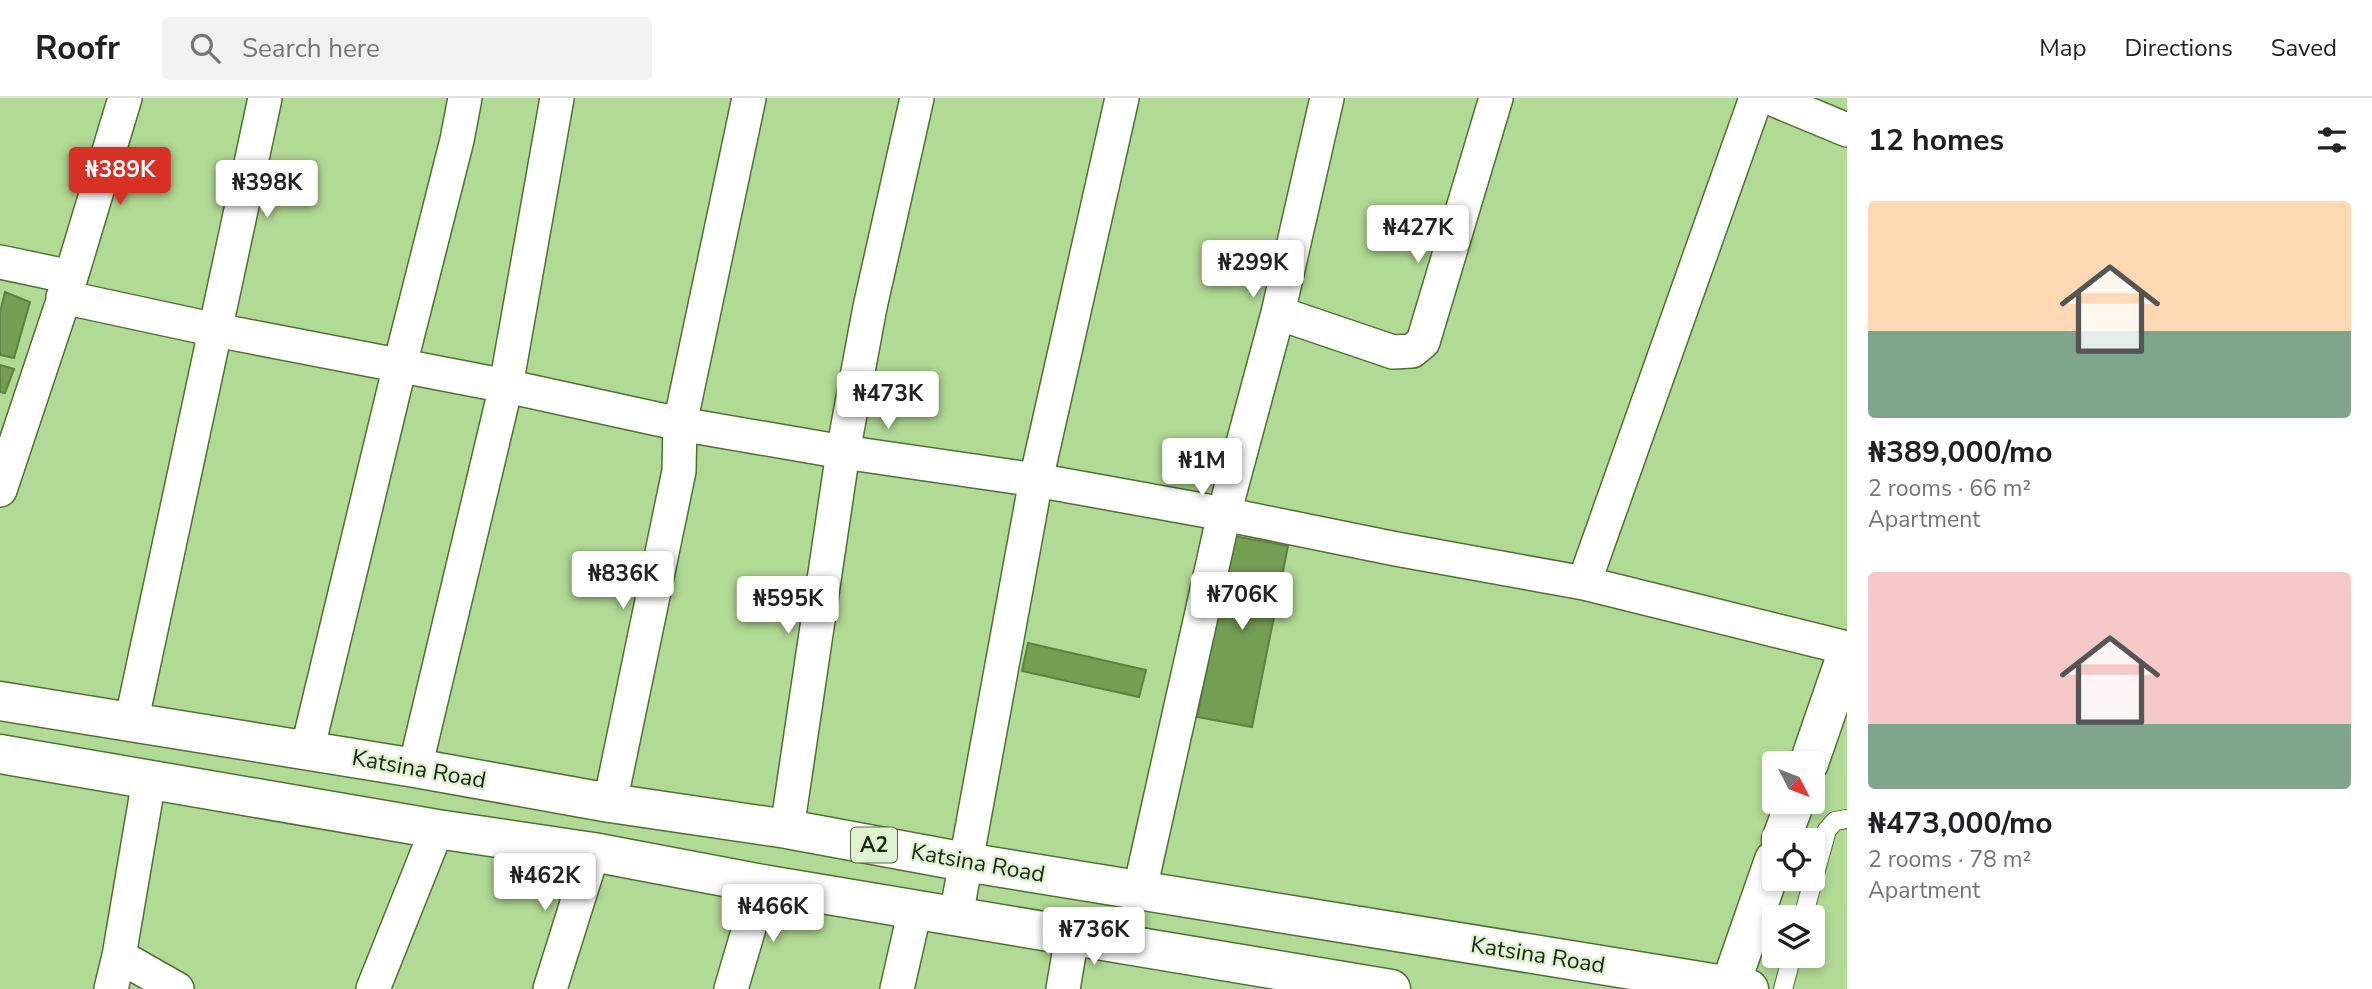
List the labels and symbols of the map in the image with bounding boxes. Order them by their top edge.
pin: ₦389K [71,148,169,207]
pin: ₦398K [218,160,316,220]
pin: ₦427K [1369,206,1467,265]
pin: ₦299K [1204,240,1302,300]
pin: ₦473K [839,372,937,431]
pin: ₦1M [1168,438,1236,498]
pin: ₦836K [574,552,672,611]
pin: ₦706K [1193,573,1291,632]
pin: ₦595K [739,576,837,636]
street label: Katsina Road [349,742,489,796]
north arrow [1762,751,1825,814]
road number: A2 [851,828,897,862]
street label: Katsina Road [908,836,1048,890]
pin: ₦462K [496,854,594,913]
pin: ₦466K [724,884,822,944]
pin: ₦736K [1045,908,1143,967]
street label: Katsina Road [1469,929,1607,981]

